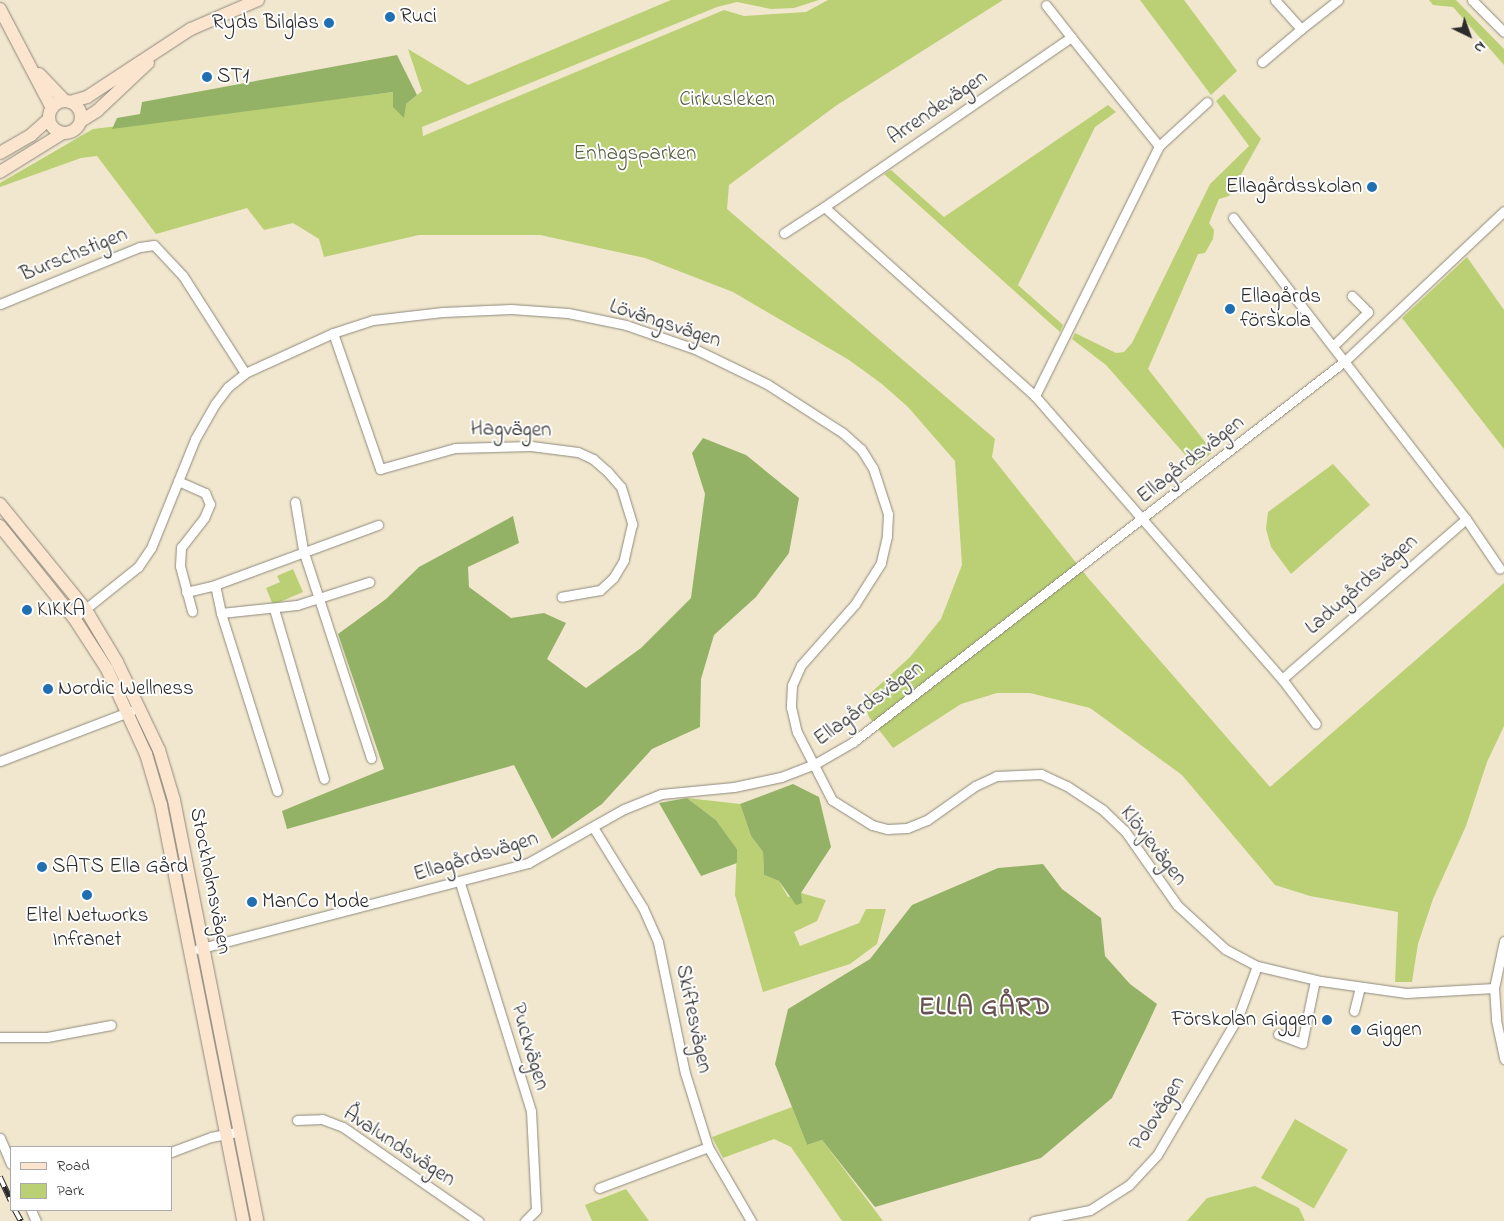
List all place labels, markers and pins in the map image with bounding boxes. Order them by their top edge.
place label: Ruci [400,4,437,30]
place label: Ryds Bilglas [212,10,319,36]
marker: Ruci [384,11,396,23]
marker: Ryds Bilglas [323,17,335,29]
place label: ST1 [217,64,249,90]
marker: ST1 [201,71,213,83]
place label: Ellagårdsskolan [1226,174,1362,200]
marker: Ellagårdsskolan [1366,181,1378,193]
place label: Ellagårds förskola [1240,284,1321,334]
marker: Ellagårds förskola [1224,303,1236,315]
place label: KIKKA [37,597,85,623]
marker: KIKKA [21,604,33,616]
place label: Nordic Wellness [58,676,194,702]
marker: Nordic Wellness [42,683,54,695]
place label: SATS Ella Gård [52,854,188,880]
marker: SATS Ella Gård [36,861,48,873]
marker: Eltel Networks Infranet [81,889,93,901]
place label: ManCo Mode [262,889,369,915]
marker: ManCo Mode [246,896,258,908]
place label: Eltel Networks Infranet [25,903,149,953]
place label: Förskolan Giggen [1172,1007,1317,1033]
marker: Förskolan Giggen [1321,1014,1333,1026]
place label: Giggen [1366,1017,1422,1043]
marker: Giggen [1350,1024,1362,1036]

